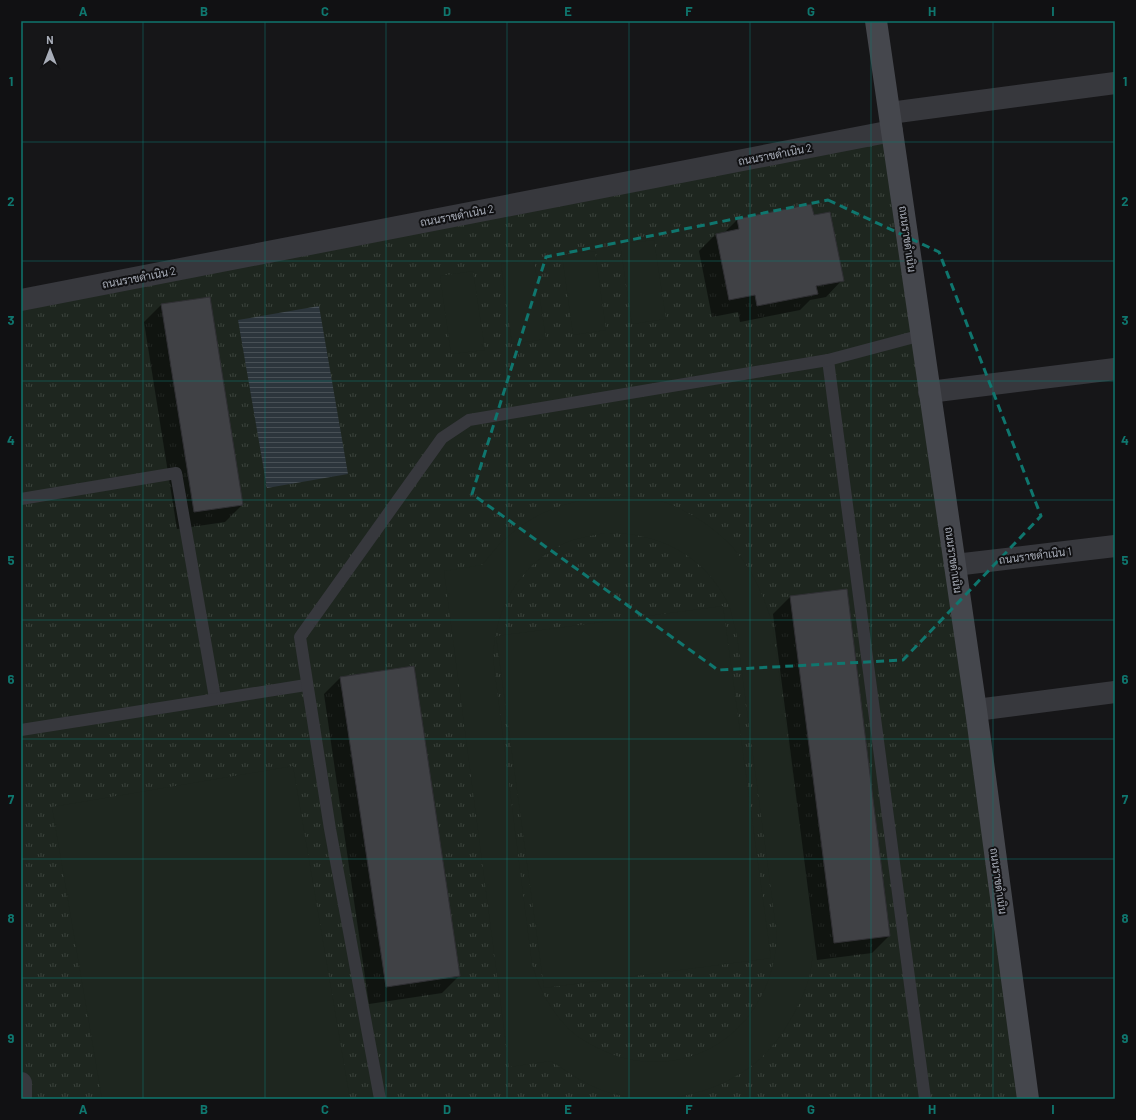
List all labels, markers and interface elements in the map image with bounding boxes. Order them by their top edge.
text: A [79,3,88,19]
text: B [200,3,208,19]
text: C [321,3,329,19]
text: D [443,3,451,19]
text: E [564,3,572,19]
text: F [685,3,693,19]
text: G [807,3,815,19]
text: H [928,3,936,19]
text: I [1051,3,1055,19]
north arrow [30,30,70,70]
text: N [46,33,54,46]
text: 1 [9,73,13,89]
text: 1 [1123,73,1127,89]
street label: ถนนราขดำเนิน 2 [737,140,813,168]
text: 2 [7,193,15,209]
text: 2 [1121,193,1129,209]
street label: ถนนราขดำเนิน 2 [419,201,495,229]
street label: ถนนราขดำเนิน [897,205,919,273]
street label: ถนนราขดำเนิน 2 [101,263,177,291]
text: 3 [7,312,15,328]
text: 3 [1121,312,1129,328]
text: 4 [7,432,15,448]
text: 4 [1121,432,1129,448]
street label: ถนนราขดำเนิน [943,526,965,594]
street label: ถนนราขดำเนิน 1 [998,544,1072,566]
text: 5 [7,552,15,568]
text: 5 [1121,552,1129,568]
text: 6 [8,671,15,687]
text: 6 [1122,671,1129,687]
text: 7 [8,791,15,807]
text: 7 [1122,791,1129,807]
street label: ถนนราขดำเนิน [988,847,1010,915]
text: 8 [7,910,15,926]
text: 8 [1121,910,1129,926]
text: 9 [8,1030,15,1046]
text: 9 [1122,1030,1129,1046]
text: A [79,1101,88,1117]
text: B [200,1101,208,1117]
text: C [321,1101,329,1117]
text: D [443,1101,451,1117]
text: E [564,1101,572,1117]
text: F [685,1101,693,1117]
text: G [807,1101,815,1117]
text: H [928,1101,936,1117]
text: I [1051,1101,1055,1117]

